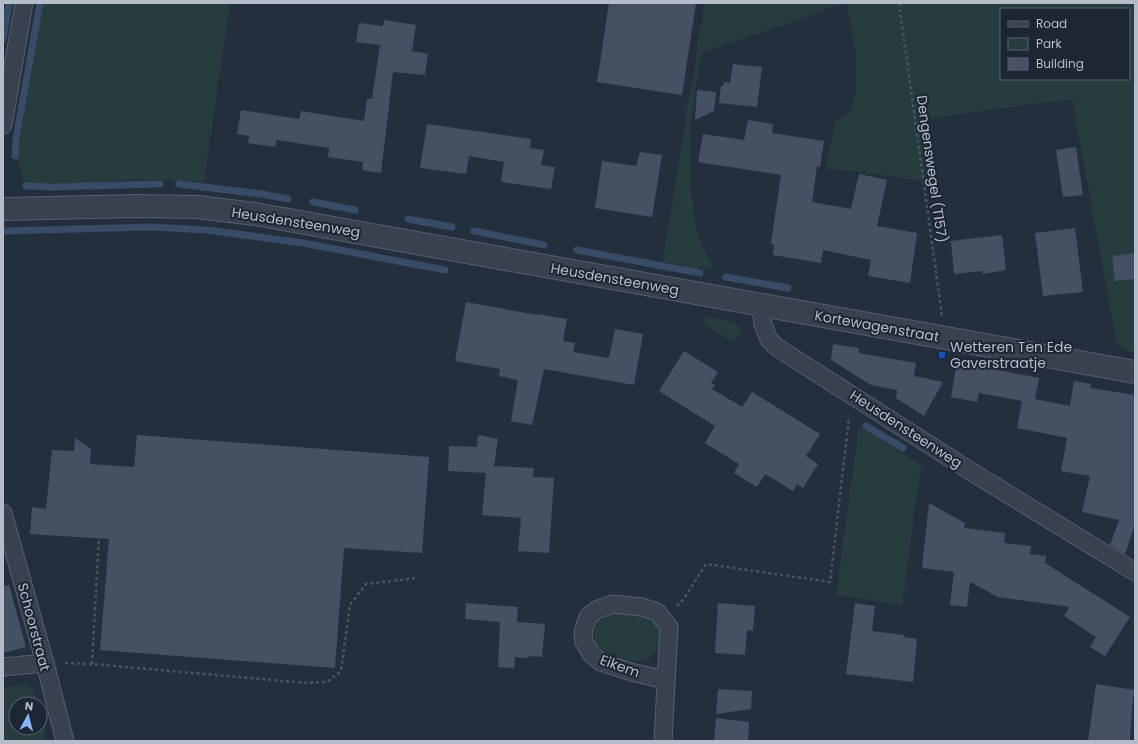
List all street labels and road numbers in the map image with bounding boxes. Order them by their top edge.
street label: Dengenswegel (T157) [912,94,952,244]
street label: Heusdensteenweg [230,202,362,242]
street label: Heusdensteenweg [549,258,681,300]
street label: Kortewagenstraat [813,305,941,347]
street label: Heusdensteenweg [846,385,966,473]
street label: Schoorstraat [13,581,55,673]
street label: Eikem [597,650,643,682]

